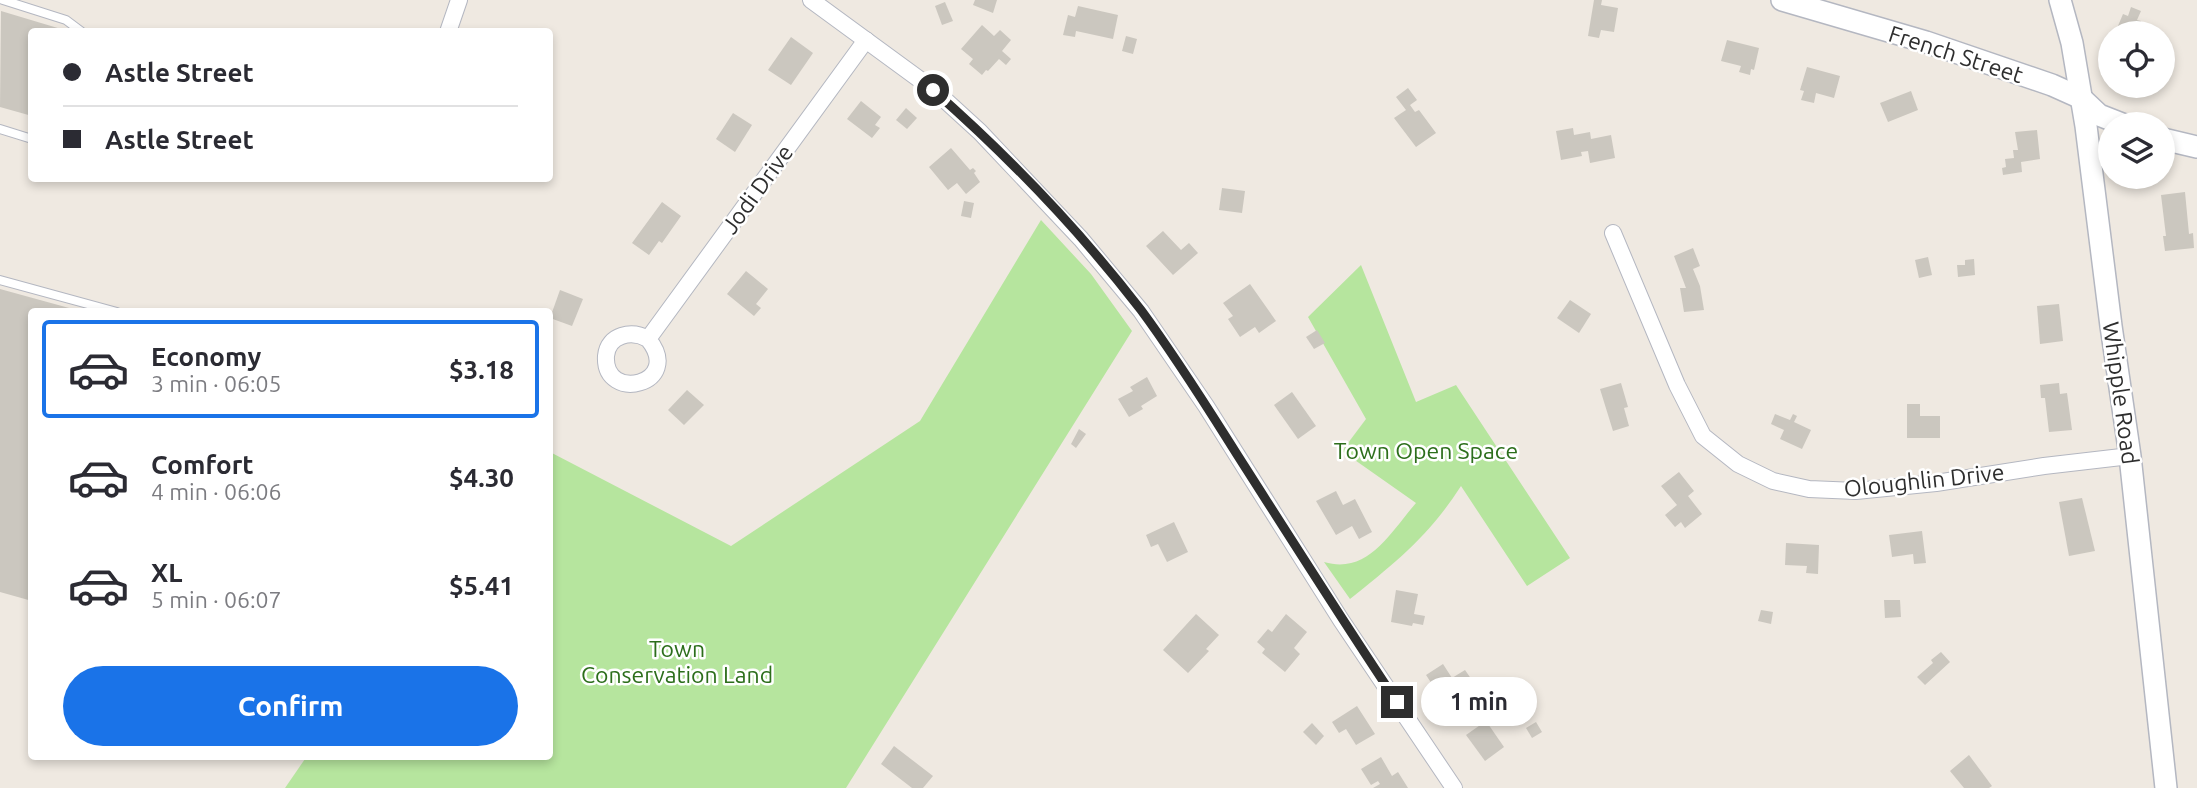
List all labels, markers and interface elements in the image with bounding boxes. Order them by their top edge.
street label: French Street [1886,21,2026,87]
map controls [2098,21,2175,189]
button: locate [2098,21,2175,98]
text: Astle Street [105,58,254,87]
route start [917,74,949,106]
button: layers [2098,112,2175,189]
text: Astle Street [105,125,254,154]
street label: Jodi Drive [716,140,798,238]
street label: Whipple Road [2099,320,2143,466]
icon: car [67,338,130,401]
text: Economy [151,342,261,371]
text: $3.18 [449,355,514,384]
text: 3 min · 06:05 [151,371,282,396]
park label: Town Open Space [1334,438,1518,463]
icon: car [67,446,130,509]
text: Comfort [151,450,254,479]
street label: Oloughlin Drive [1843,459,2005,501]
text: $4.30 [449,463,514,492]
text: 4 min · 06:06 [151,479,282,504]
icon: car [67,554,130,617]
text: XL [151,558,182,587]
text: $5.41 [449,571,514,600]
text: 5 min · 06:07 [151,587,282,612]
park label: Town Conservation Land [581,636,773,687]
button: Confirm [63,666,518,746]
callout: 1 min [1422,678,1537,726]
route end [1381,686,1413,718]
text: 1 min [1450,689,1508,714]

